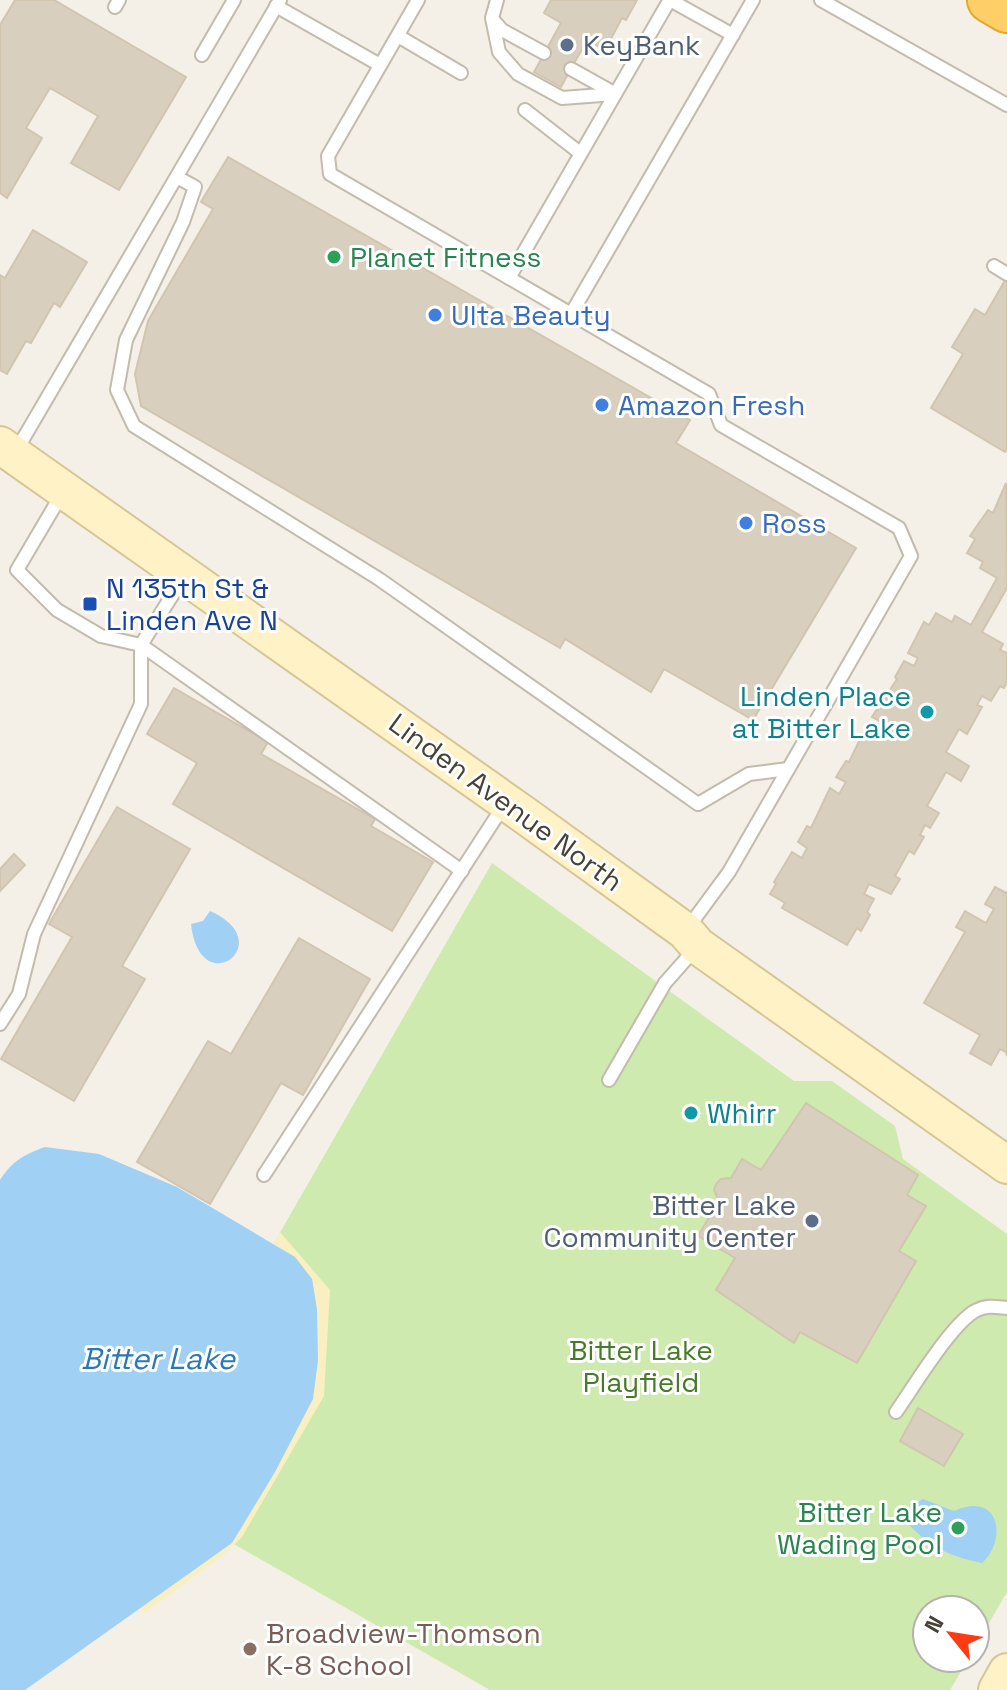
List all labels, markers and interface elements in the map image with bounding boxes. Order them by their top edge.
place label: KeyBank [583,27,700,63]
marker: KeyBank [558,36,576,54]
place label: Planet Fitness [350,239,541,275]
marker: Planet Fitness [325,248,343,266]
place label: Ulta Beauty [451,297,611,333]
marker: Ulta Beauty [426,306,444,324]
place label: Amazon Fresh [618,387,805,423]
marker: Amazon Fresh [593,396,611,414]
place label: Ross [762,505,826,541]
marker: Ross [737,514,755,532]
place label: N 135th St & Linden Ave N [106,570,278,638]
marker: N 135th St & Linden Ave N [81,595,99,613]
place label: Linden Place at Bitter Lake [732,678,911,746]
marker: Linden Place at Bitter Lake [918,703,936,721]
street label: Linden Avenue North [382,705,630,899]
place label: Whirr [707,1095,777,1131]
marker: Whirr [682,1104,700,1122]
place label: Bitter Lake Community Center [544,1187,796,1255]
marker: Bitter Lake Community Center [803,1212,821,1230]
park label: Bitter Lake Playfield [569,1332,713,1400]
water label: Bitter Lake [81,1339,236,1378]
place label: Bitter Lake Wading Pool [777,1494,942,1562]
marker: Bitter Lake Wading Pool [949,1519,967,1537]
north arrow [911,1594,991,1674]
text: N [918,1611,949,1637]
place label: Broadview-Thomson K-8 School [266,1615,541,1683]
marker: Broadview-Thomson K-8 School [241,1640,259,1658]

